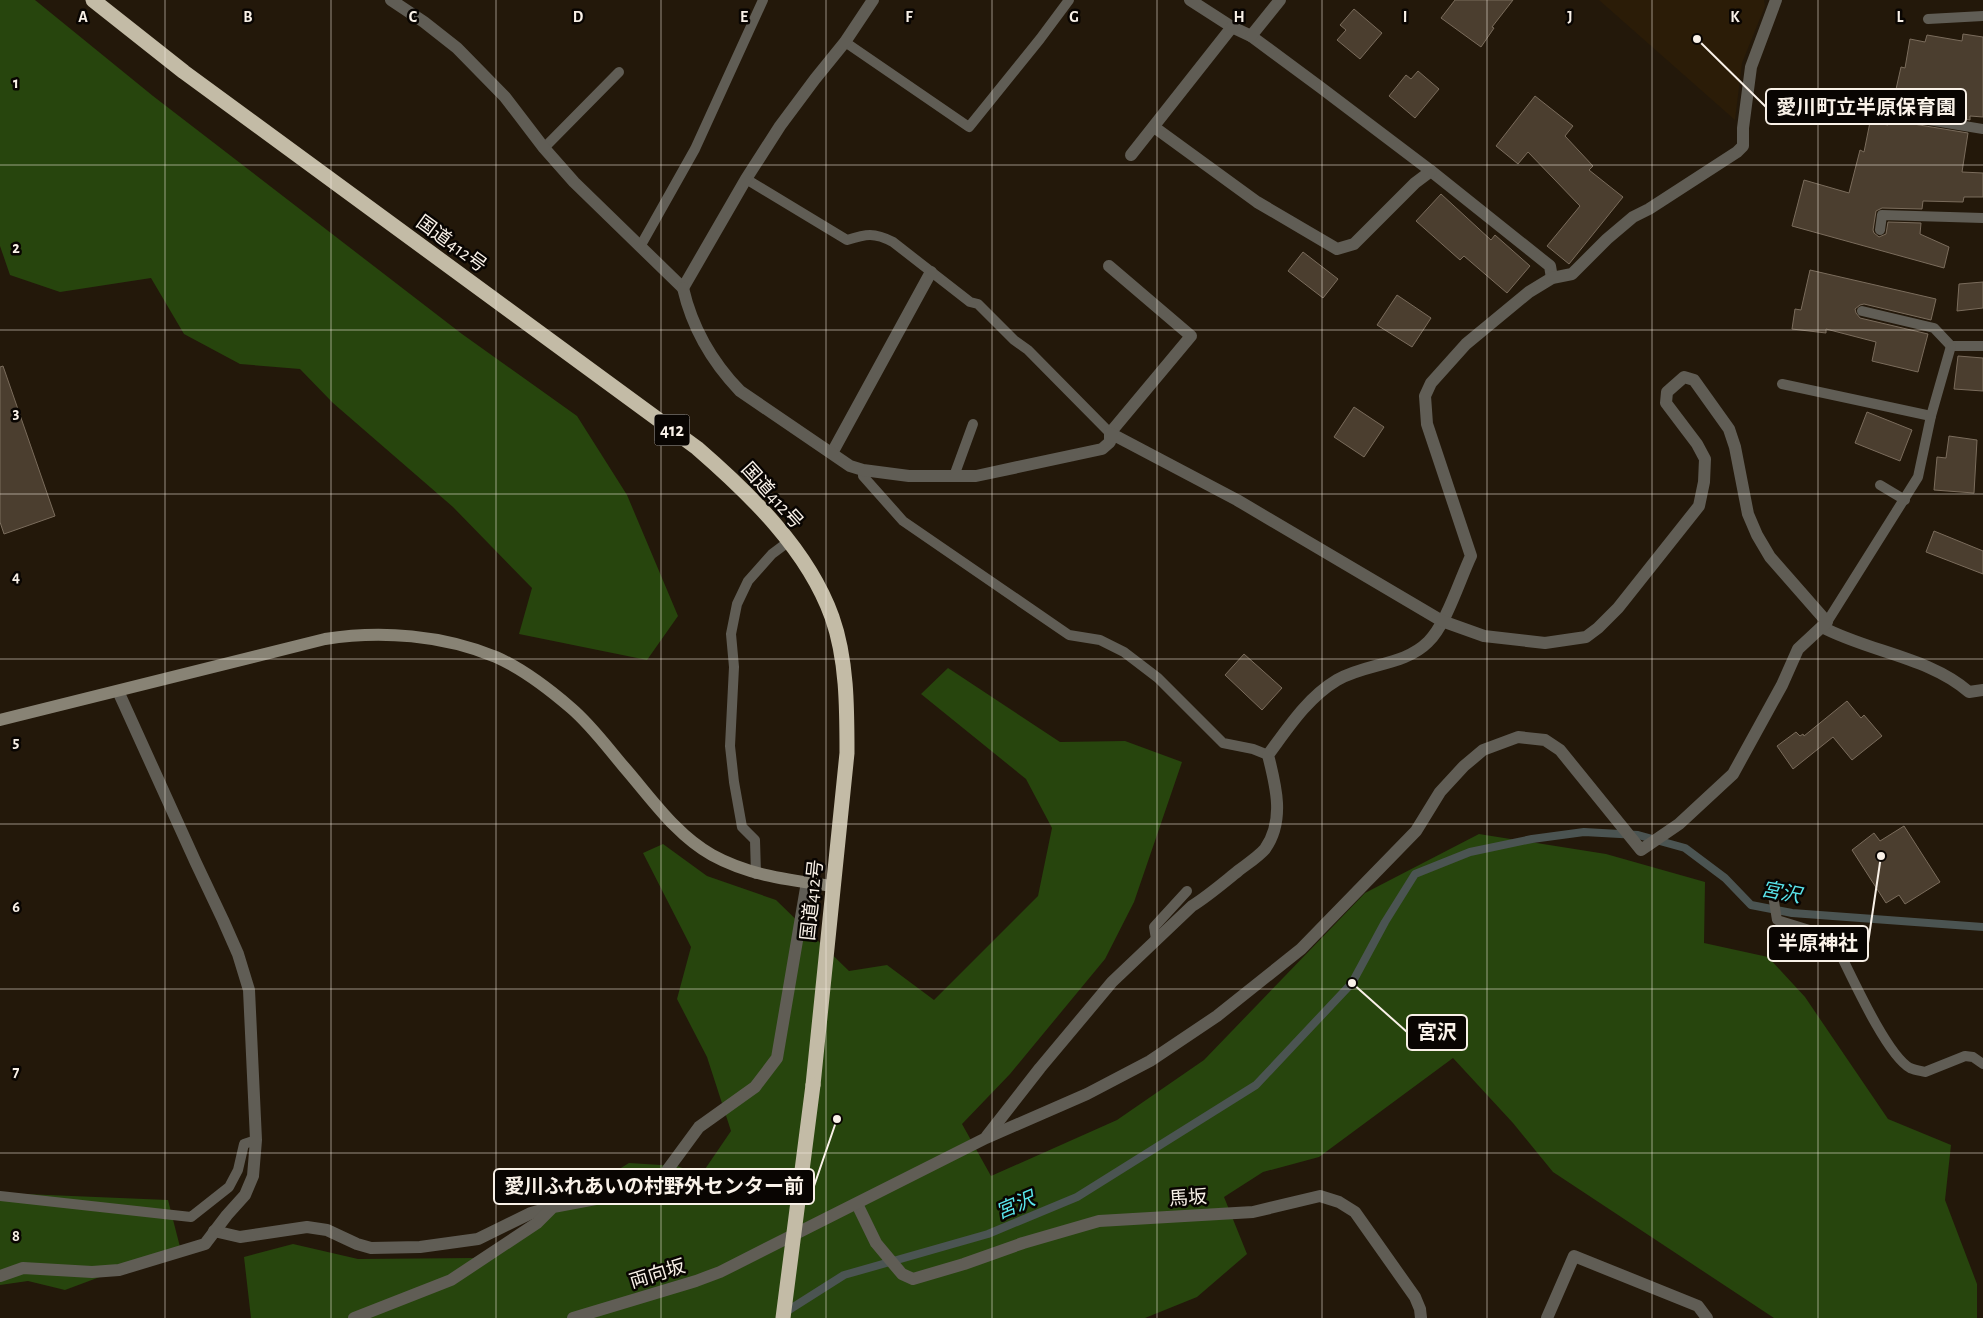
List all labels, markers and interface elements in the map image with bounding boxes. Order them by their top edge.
text: A [78,9,88,25]
text: B [243,9,253,25]
text: C [409,9,418,25]
text: D [573,9,584,25]
text: E [740,9,748,25]
text: F [905,9,913,25]
text: G [1069,9,1079,25]
text: H [1233,9,1245,25]
text: I [1403,9,1407,25]
text: J [1567,9,1573,25]
text: K [1730,9,1740,25]
text: L [1897,9,1904,25]
text: 1 [13,75,19,91]
callout: 愛川町立半原保育園 [1766,89,1966,124]
text: 愛川町立半原保育園 [1776,96,1956,118]
street label: 国道412号 [413,212,490,276]
text: 2 [12,240,20,256]
text: 3 [13,405,20,421]
road number: 412 [654,414,690,446]
street label: 国道412号 [738,459,807,533]
text: 4 [12,569,20,585]
text: 5 [13,734,20,750]
street label: 国道412号 [798,859,826,942]
water label: 宮沢 [1759,878,1805,907]
text: 6 [12,899,20,915]
callout: 半原神社 [1768,926,1868,961]
text: 半原神社 [1778,932,1858,954]
callout: 宮沢 [1407,1015,1467,1050]
text: 宮沢 [1417,1022,1457,1043]
text: 7 [13,1064,20,1080]
callout: 愛川ふれあいの村野外センター前 [494,1169,814,1204]
text: 愛川ふれあいの村野外センター前 [504,1175,804,1197]
water label: 宮沢 [993,1187,1040,1223]
street label: 馬坂 [1168,1187,1208,1209]
text: 8 [12,1228,20,1244]
street label: 両向坂 [627,1256,687,1292]

